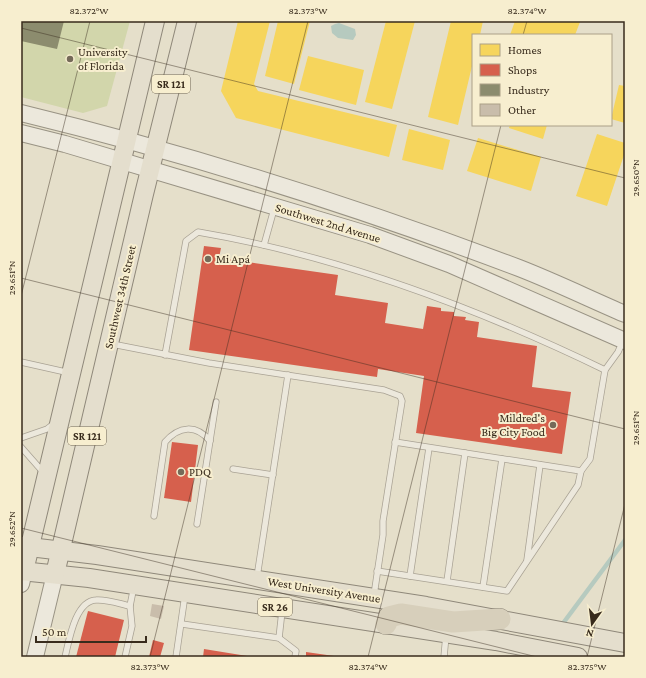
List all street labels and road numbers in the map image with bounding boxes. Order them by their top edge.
road number: SR 121 [152,75,190,93]
street label: Southwest 2nd Avenue [274,200,382,246]
street label: Southwest 34th Street [101,243,139,350]
road number: SR 121 [68,427,106,445]
street label: West University Avenue [267,574,381,606]
road number: SR 26 [258,598,292,616]

